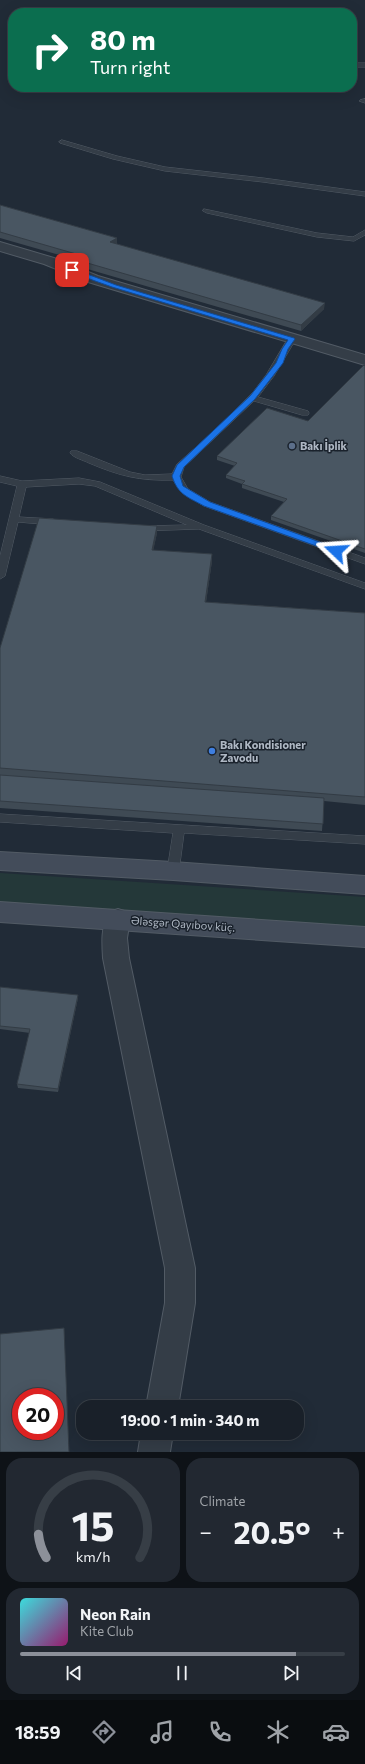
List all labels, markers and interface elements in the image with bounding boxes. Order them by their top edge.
text: 80 m [90,22,156,56]
icon: right [24,24,76,76]
text: Turn right [90,56,170,78]
pin [55,253,89,287]
icon: arrive [61,259,83,281]
place label: Bakı İplik [300,439,348,452]
marker: Bakı İplik [287,441,297,451]
position arrow [315,530,357,572]
place label: Bakı Kondisioner Zavodu [220,738,306,764]
marker: Bakı Kondisioner Zavodu [207,746,217,756]
street label: Ələsgər Qayıbov küç. [131,913,236,934]
speed limit sign: 20 [12,1388,64,1440]
text: 19:00 · 1 min · 340 m [121,1411,259,1429]
text: Climate [200,1493,245,1509]
text: 15 [71,1499,114,1550]
text: 20.5° [234,1513,311,1550]
text: − [200,1518,212,1545]
text: + [332,1518,345,1545]
text: km/h [75,1547,110,1565]
text: Neon Rain [80,1605,151,1623]
text: Kite Club [80,1623,134,1639]
icon: previous [63,1662,85,1684]
icon: pause [171,1662,193,1684]
icon: next [280,1662,302,1684]
icon: directions [90,1718,118,1746]
icon: music [148,1718,176,1746]
icon: phone [206,1718,234,1746]
icon: climate [264,1718,292,1746]
icon: car [322,1718,350,1746]
text: 18:59 [15,1721,61,1743]

